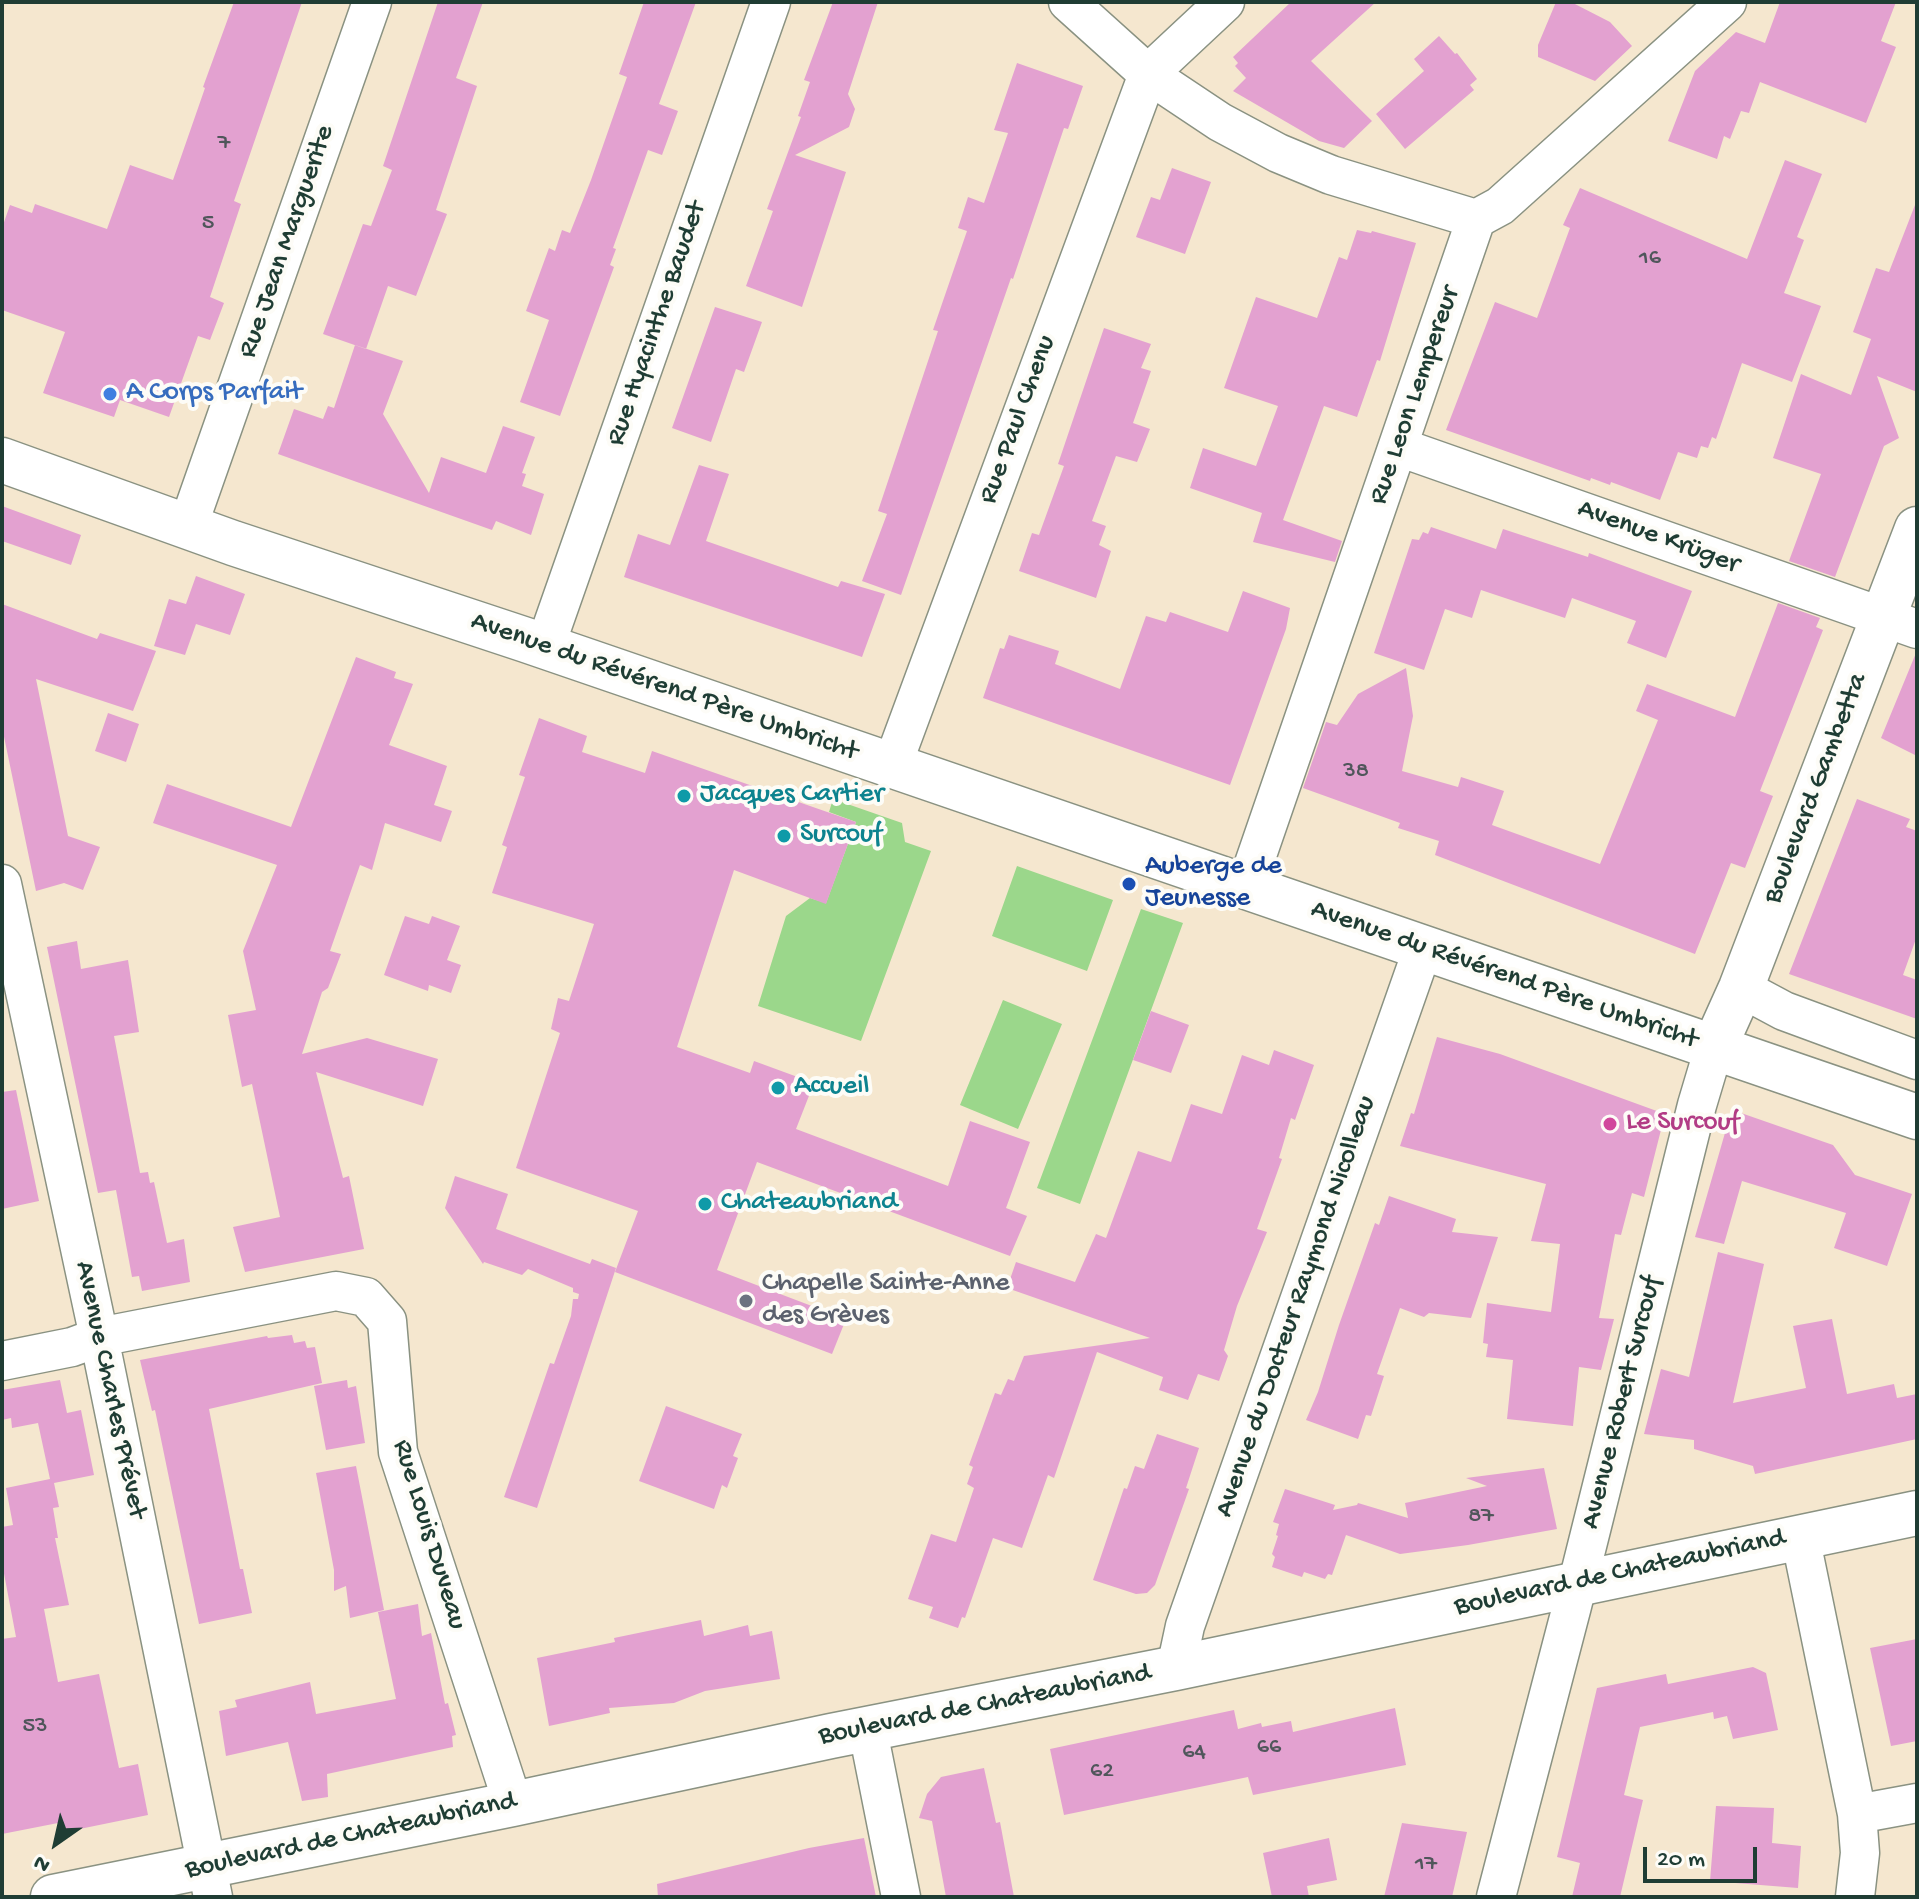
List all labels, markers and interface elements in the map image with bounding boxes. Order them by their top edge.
street label: Rue Jean Marguerite [232,121,344,363]
house number: 7 [218,130,230,158]
street label: Rue Hyacinthe Baudet [600,198,716,450]
house number: 5 [202,210,214,238]
house number: 16 [1639,245,1661,273]
street label: Rue Leon Lempereur [1363,283,1469,509]
street label: Rue Paul Chenu [973,331,1065,509]
place label: A Corps Parfait [126,377,302,411]
marker: A Corps Parfait [101,385,119,403]
street label: Avenue Krüger [1573,493,1743,583]
street label: Avenue du Révérend Père Umbricht [466,606,862,770]
street label: Boulevard Gambetta [1758,669,1876,909]
house number: 38 [1343,758,1369,786]
place label: Jacques Cartier [700,779,884,813]
marker: Jacques Cartier [675,787,693,805]
place label: Surcouf [800,819,882,853]
marker: Surcouf [775,827,793,845]
place label: Auberge de Jeunesse [1145,851,1282,917]
marker: Auberge de Jeunesse [1120,875,1138,893]
street label: Avenue du Révérend Père Umbricht [1306,894,1702,1058]
place label: Accueil [794,1071,869,1105]
marker: Accueil [769,1079,787,1097]
street label: Avenue du Docteur Raymond Nicolleau [1209,1092,1385,1522]
place label: Le Surcouf [1626,1107,1739,1141]
marker: Le Surcouf [1601,1115,1619,1133]
place label: Chateaubriand [721,1187,897,1221]
marker: Chateaubriand [696,1195,714,1213]
street label: Avenue Charles Prévet [65,1258,153,1522]
place label: Chapelle Sainte-Anne des Grèves [762,1268,1010,1334]
street label: Avenue Robert Surcouf [1575,1273,1671,1533]
marker: Chapelle Sainte-Anne des Grèves [737,1292,755,1310]
street label: Rue Louis Duveau [383,1436,473,1634]
house number: 87 [1468,1503,1494,1531]
street label: Boulevard de Chateaubriand [1452,1523,1788,1625]
street label: Boulevard de Chateaubriand [816,1657,1154,1755]
house number: 53 [22,1713,48,1741]
house number: 66 [1257,1734,1281,1762]
house number: 64 [1182,1739,1206,1767]
house number: 62 [1090,1758,1114,1786]
street label: Boulevard de Chateaubriand [183,1786,519,1888]
north arrow [16,1803,96,1883]
scale bar [1647,1831,1761,1881]
text: 20 m [1657,1846,1705,1875]
text: N [29,1848,56,1878]
house number: 17 [1415,1851,1437,1879]

